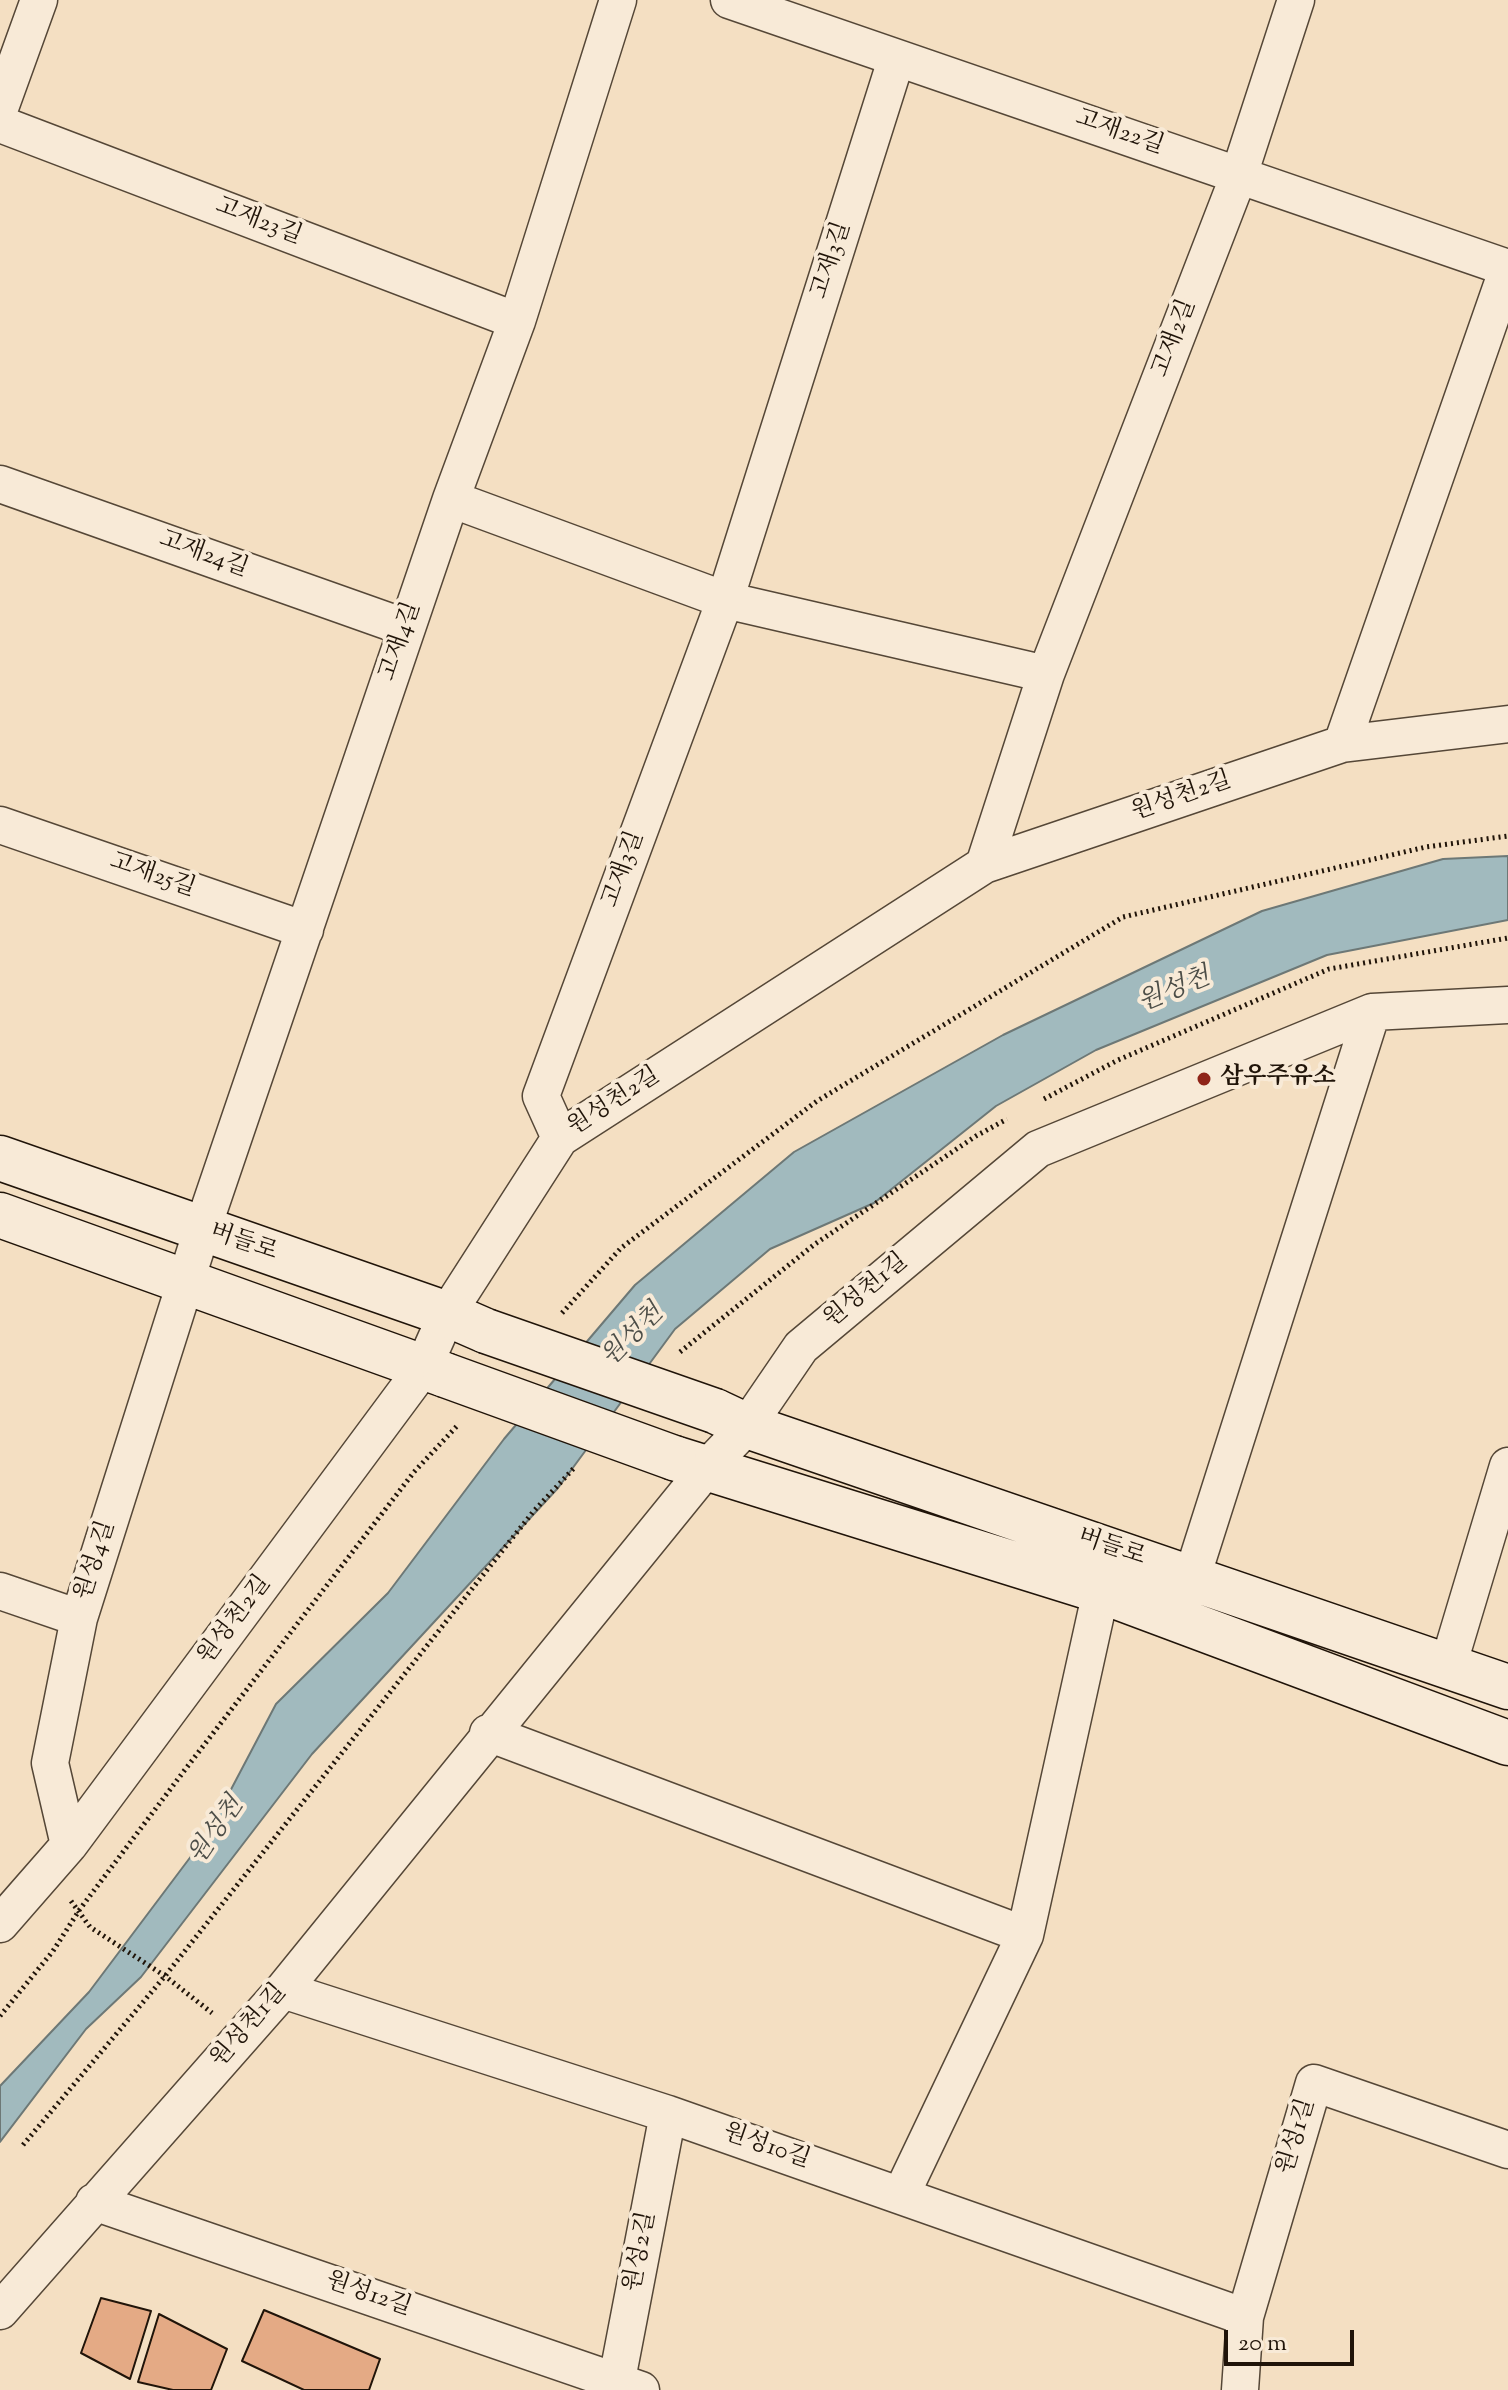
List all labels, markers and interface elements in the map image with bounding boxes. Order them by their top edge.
street label: 고재22길 [1071,105,1167,163]
street label: 고재23길 [211,193,305,253]
street label: 고재3길 [807,219,859,303]
street label: 고재2길 [1148,296,1204,382]
street label: 고재24길 [154,527,252,585]
street label: 고재4길 [375,599,429,685]
street label: 원성천2길 [1128,767,1236,829]
street label: 고재3길 [598,828,652,912]
street label: 고재25길 [105,849,199,905]
water label: 원성천 [1134,963,1216,1021]
street label: 원성천2길 [564,1063,666,1143]
place label: 삼우주유소 [1220,1065,1336,1093]
marker: 삼우주유소 [1195,1070,1213,1088]
street label: 버들로 [205,1219,281,1269]
street label: 원성천1길 [819,1249,915,1335]
water label: 원성천 [596,1299,672,1375]
street label: 원성4길 [71,1518,123,1604]
street label: 버들로 [1073,1524,1149,1574]
street label: 원성천2길 [193,1571,279,1671]
water label: 원성천 [184,1792,252,1872]
street label: 원성천1길 [206,1979,294,2075]
street label: 원성1길 [1273,2096,1323,2178]
street label: 원성10길 [719,2120,813,2176]
street label: 원성2길 [620,2210,664,2294]
street label: 원성12길 [321,2268,415,2324]
scale bar [1228,2314,1358,2364]
text: 20 m [1238,2327,1287,2361]

